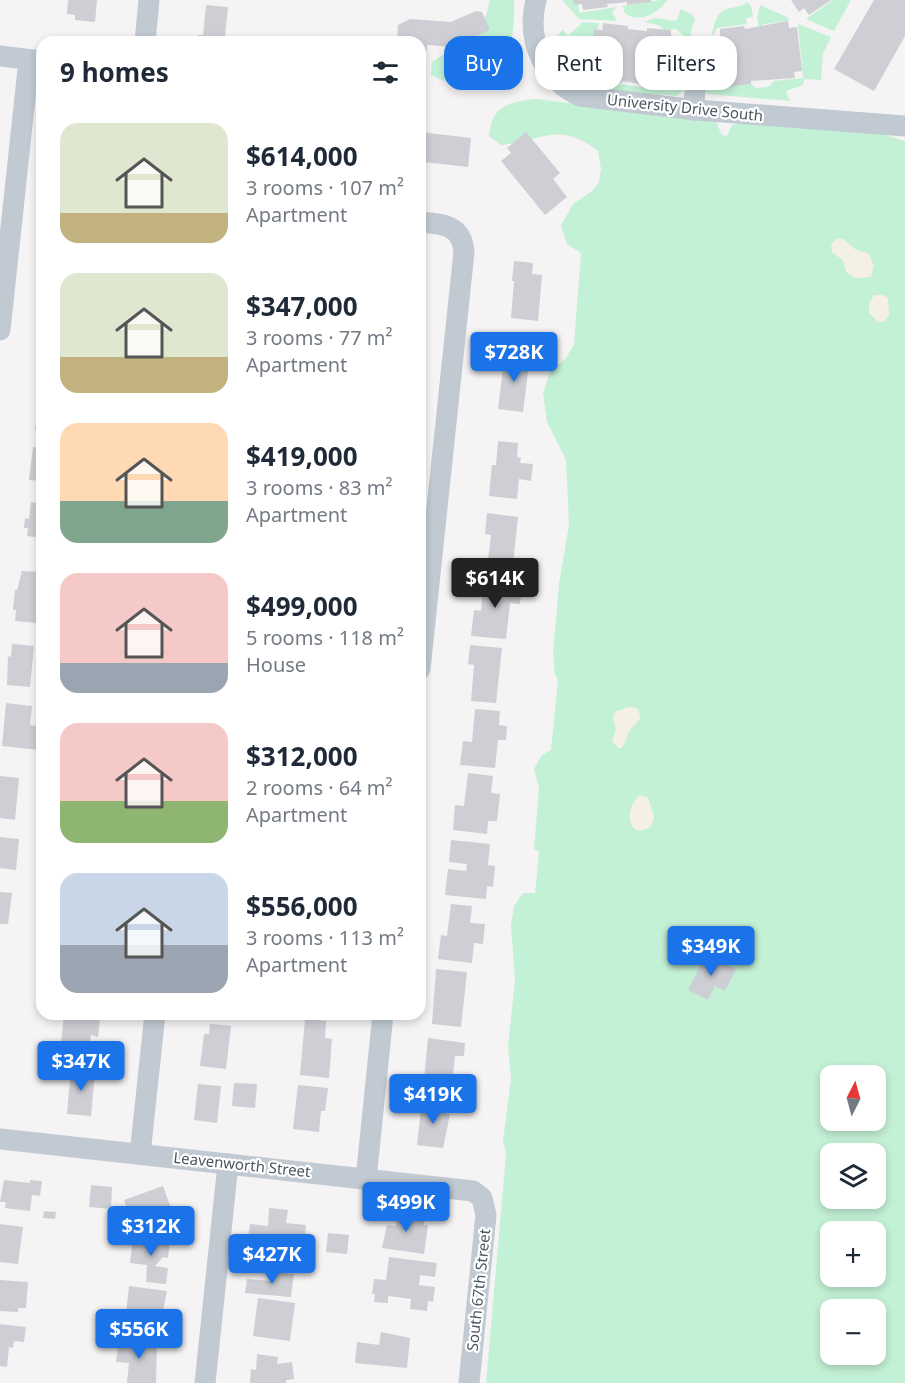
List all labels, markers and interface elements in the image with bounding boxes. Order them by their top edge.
chip: Buy [444,36,523,90]
chip: Rent [535,36,623,90]
chip: Filters [635,36,737,90]
text: 9 homes [60,54,169,90]
icon: filters [369,56,402,89]
street label: University Drive South [606,89,764,125]
text: $614,000 [246,138,358,174]
icon: home [108,147,180,219]
text: 3 rooms · 107 m² [246,174,404,201]
text: Apartment [246,201,347,228]
text: $347,000 [246,288,358,324]
icon: home [108,297,180,369]
text: 3 rooms · 77 m² [246,324,393,351]
pin: $728K [472,332,556,383]
text: $728K [484,338,544,365]
text: Apartment [246,351,347,378]
text: $419,000 [246,438,358,474]
icon: home [108,447,180,519]
text: 3 rooms · 83 m² [246,474,393,501]
text: Apartment [246,501,347,528]
pin: $614K [453,558,537,609]
text: $614K [465,564,525,591]
text: $499,000 [246,588,358,624]
icon: home [108,597,180,669]
text: 5 rooms · 118 m² [246,624,404,651]
text: House [246,651,306,678]
text: $312,000 [246,738,358,774]
icon: home [108,747,180,819]
text: 2 rooms · 64 m² [246,774,393,801]
text: Apartment [246,801,347,828]
text: $556,000 [246,888,358,924]
icon: home [108,897,180,969]
text: 3 rooms · 113 m² [246,924,404,951]
pin: $349K [669,926,753,977]
text: $349K [681,932,741,959]
text: Apartment [246,951,347,978]
pin: $347K [39,1041,123,1092]
text: $347K [51,1047,111,1074]
north arrow [820,1065,886,1131]
map controls [820,1065,886,1365]
pin: $419K [391,1074,475,1125]
text: $419K [403,1080,463,1107]
button: layers [820,1143,886,1209]
street label: Leavenworth Street [173,1147,312,1181]
pin: $499K [364,1182,448,1233]
text: $499K [376,1188,436,1215]
pin: $312K [109,1206,193,1257]
text: $312K [121,1212,181,1239]
button: + [820,1221,886,1287]
street label: South 67th Street [462,1227,494,1352]
pin: $427K [230,1234,314,1285]
text: $427K [242,1240,302,1267]
button: − [820,1299,886,1365]
pin: $556K [97,1309,181,1360]
text: $556K [109,1315,169,1342]

